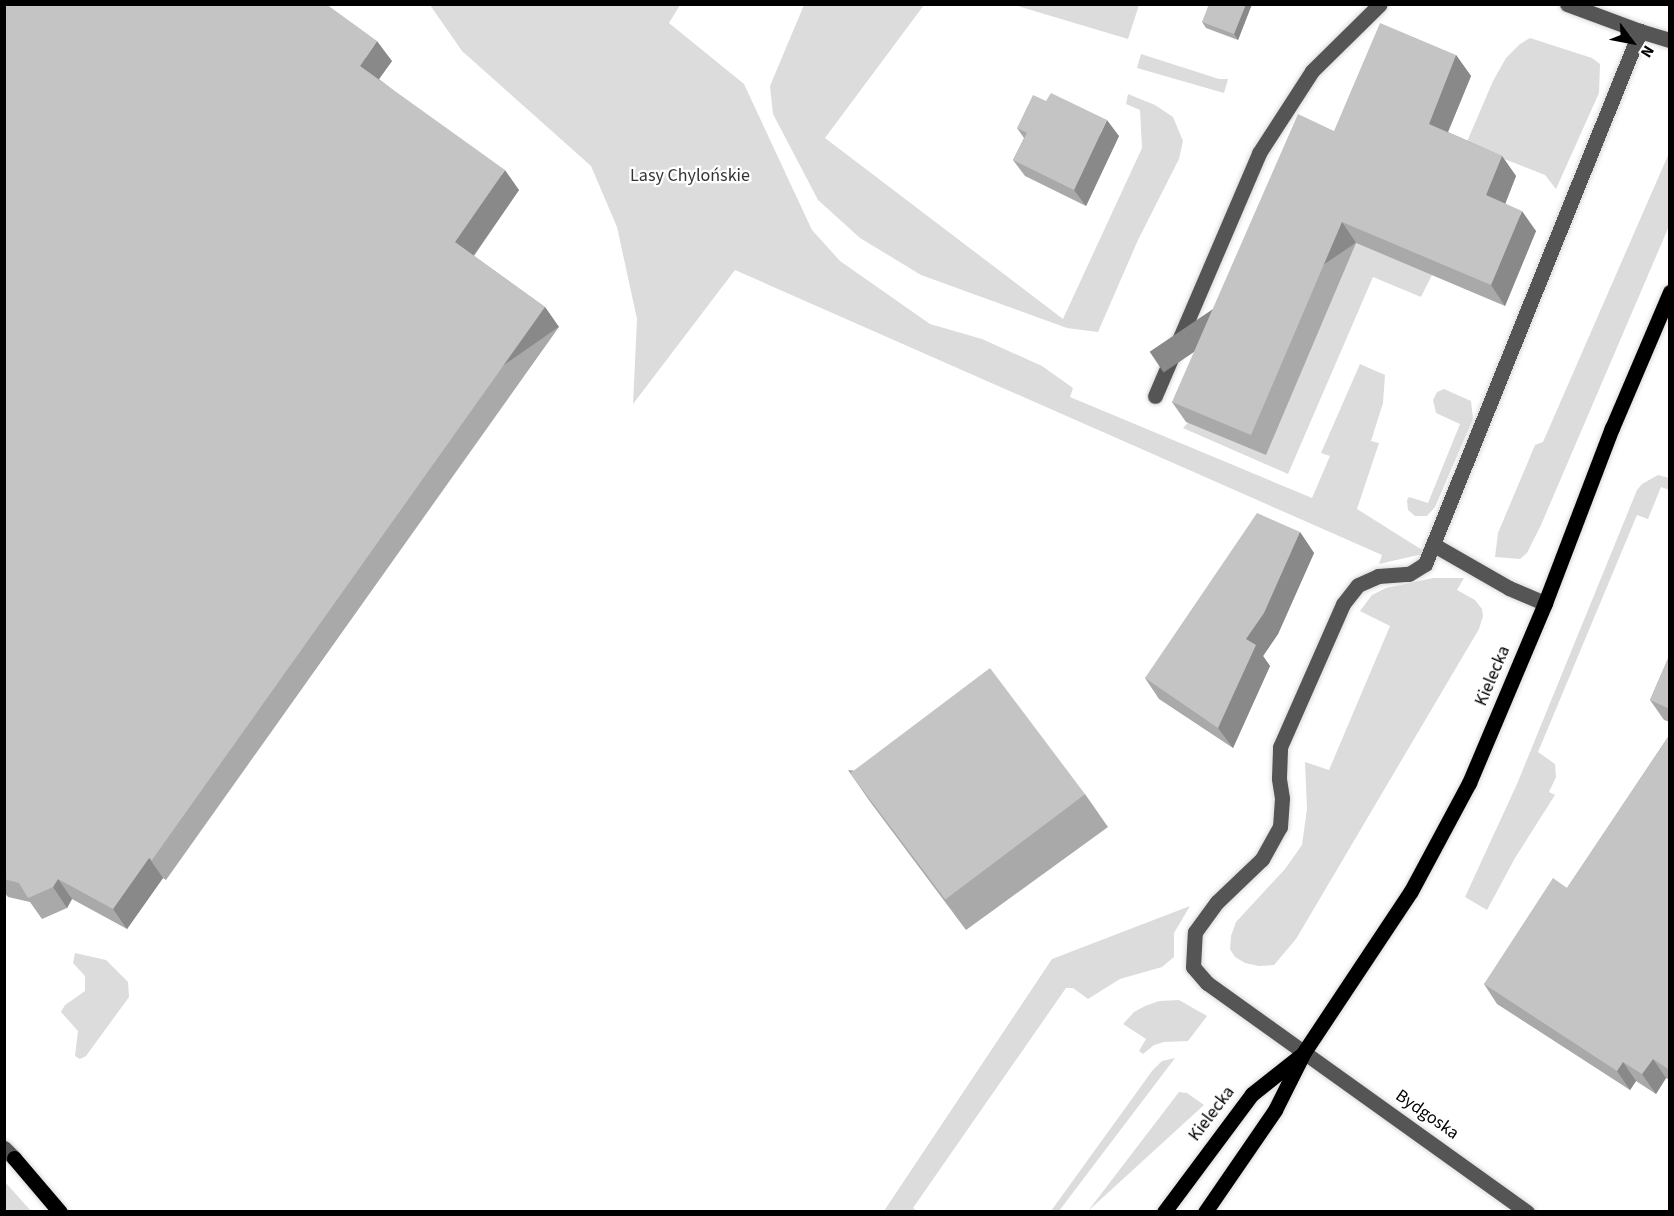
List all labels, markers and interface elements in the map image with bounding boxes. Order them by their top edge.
north arrow [1602,12,1662,72]
text: N [1635,41,1659,62]
park label: Lasy Chylońskie [630,165,750,187]
street label: Kielecka [1471,643,1515,709]
street label: Kielecka [1184,1082,1240,1146]
street label: Bydgoska [1391,1085,1463,1145]

